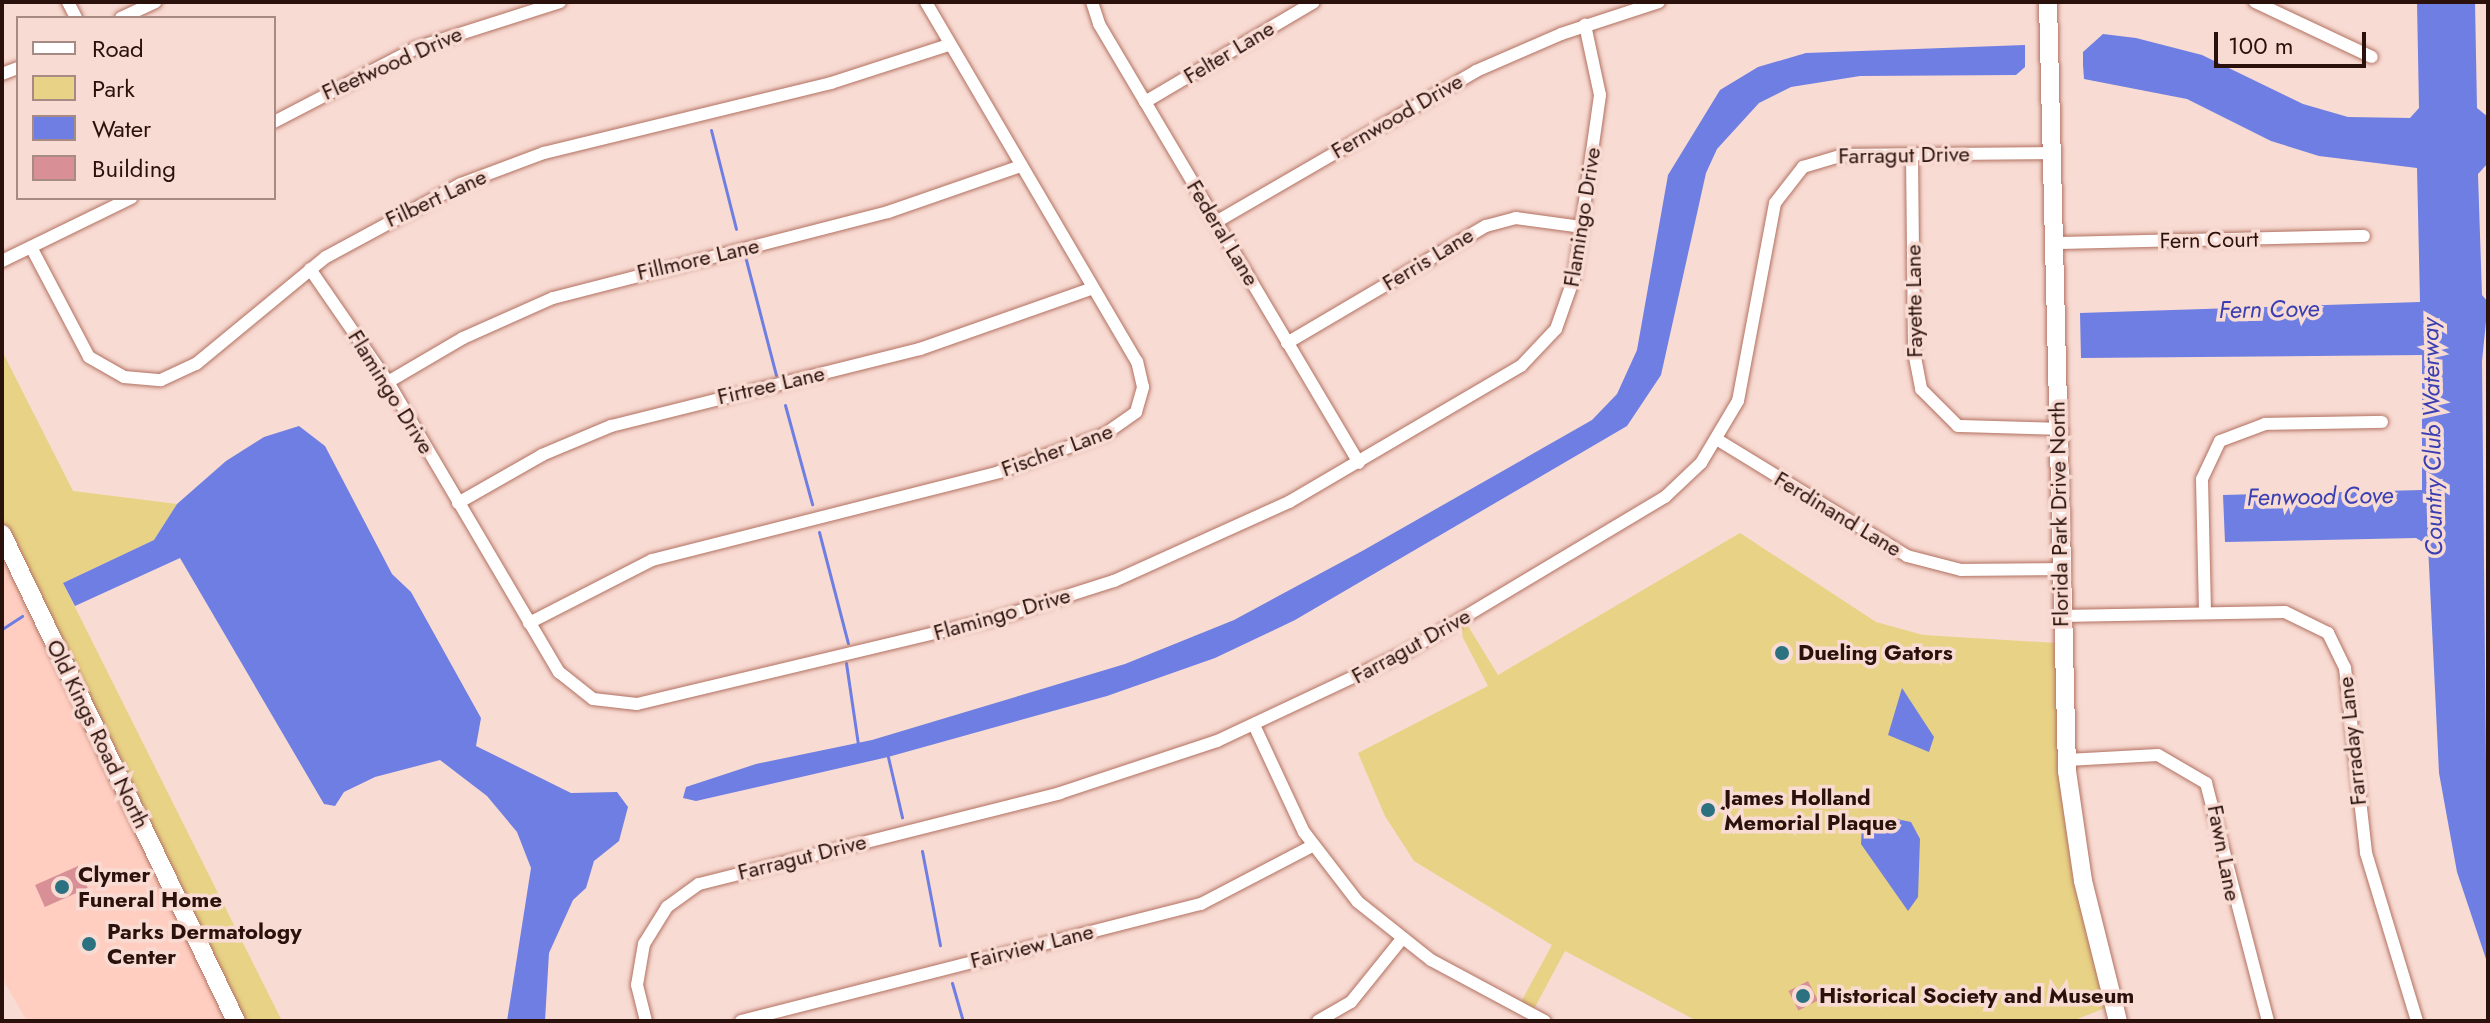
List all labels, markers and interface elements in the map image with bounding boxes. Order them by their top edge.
street label: Felter Lane [1179,15,1279,89]
legend [16,16,276,200]
scale bar [2218,16,2370,66]
street label: Fleetwood Drive [318,20,466,106]
text: 100 m [2228,28,2294,63]
text: Road [92,31,144,66]
street label: Fernwood Drive [1327,68,1467,164]
text: Park [92,71,135,106]
text: Water [92,111,151,146]
street label: Farragut Drive [1838,141,1970,169]
street label: Flamingo Drive [1558,145,1606,289]
text: Building [92,151,176,186]
street label: Filbert Lane [381,163,491,233]
street label: Federal Lane [1181,175,1265,291]
street label: Ferris Lane [1378,222,1478,296]
street label: Fern Court [2159,226,2259,254]
street label: Fillmore Lane [634,232,762,286]
street label: Fayette Lane [1900,244,1928,358]
water label: Fern Cove [2218,294,2320,324]
water label: Country Club Waterway [2416,318,2448,556]
street label: Flamingo Drive [342,325,440,459]
street label: Firtree Lane [715,360,827,410]
street label: Florida Park Drive North [2044,401,2074,627]
street label: Fischer Lane [998,418,1116,482]
street label: Ferdinand Lane [1770,466,1906,562]
water label: Fenwood Cove [2246,480,2394,512]
street label: Flamingo Drive [931,582,1073,646]
street label: Farragut Drive [1347,603,1475,689]
street label: Old Kings Road North [41,635,155,833]
place label: Dueling Gators [1798,640,1953,666]
marker: Dueling Gators [1773,644,1791,662]
street label: Farraday Lane [2332,675,2372,807]
place label: James Holland Memorial Plaque [1724,784,1897,836]
marker: James Holland Memorial Plaque [1699,801,1717,819]
street label: Fawn Lane [2202,803,2246,903]
street label: Farragut Drive [735,828,869,886]
place label: Clymer Funeral Home [78,861,222,912]
marker: Clymer Funeral Home [53,878,71,896]
place label: Parks Dermatology Center [107,918,302,970]
street label: Fairview Lane [968,918,1096,974]
marker: Parks Dermatology Center [78,933,100,955]
place label: Historical Society and Museum [1819,983,2134,1009]
marker: Historical Society and Museum [1794,987,1812,1005]

